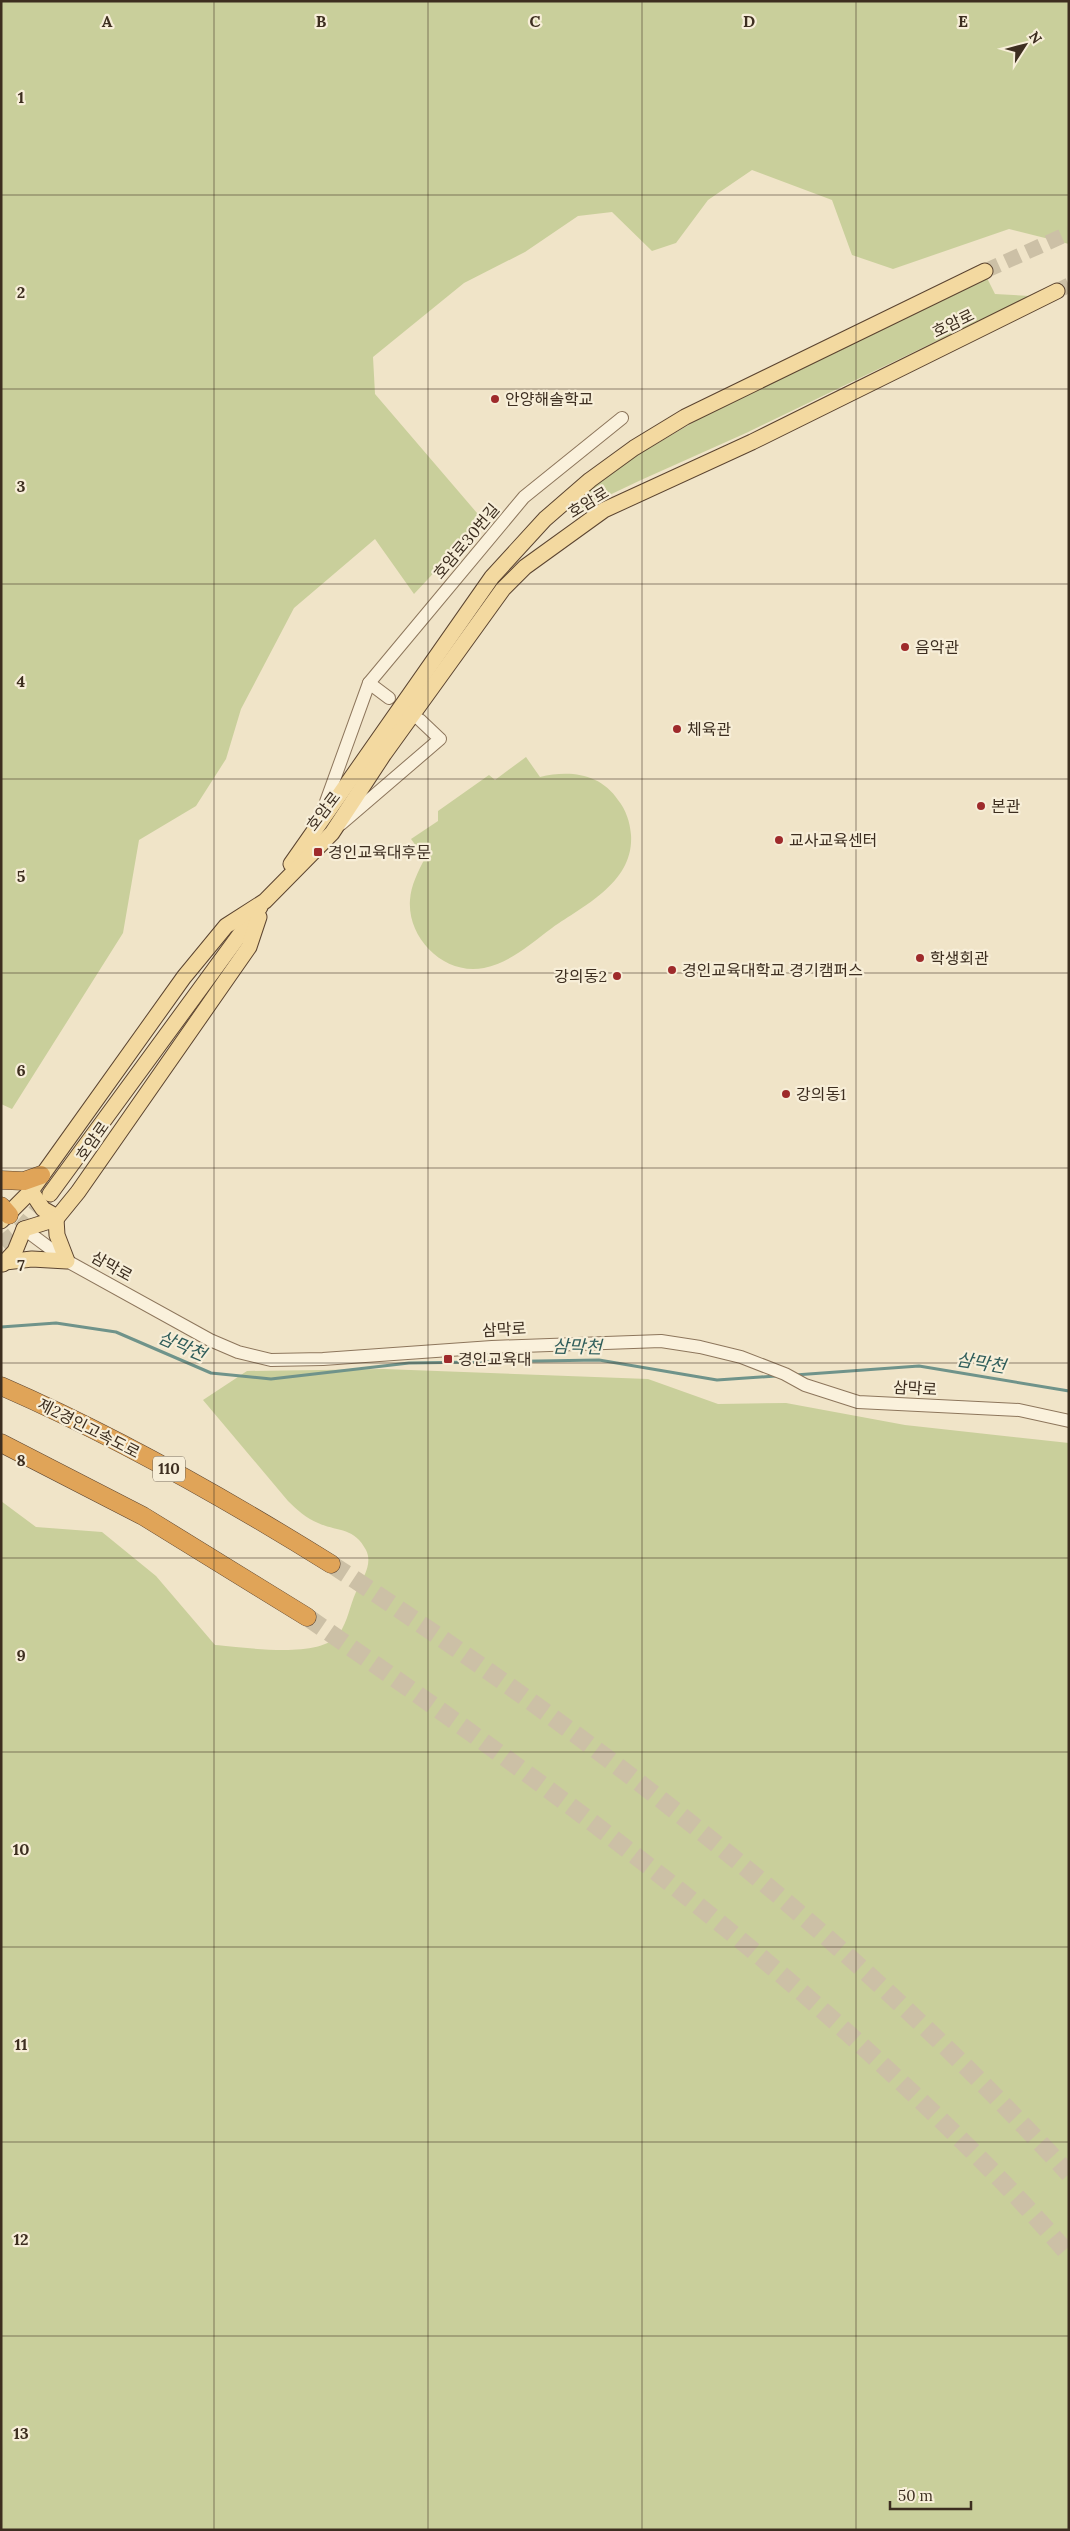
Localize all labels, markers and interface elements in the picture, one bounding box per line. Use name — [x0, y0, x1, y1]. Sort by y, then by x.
text: A — [102, 11, 113, 31]
text: B — [316, 11, 327, 31]
text: C — [529, 11, 541, 31]
text: D — [743, 11, 755, 31]
text: E — [958, 11, 968, 31]
north arrow — [1000, 20, 1050, 70]
text: N — [1025, 28, 1046, 47]
text: 1 — [18, 87, 24, 107]
text: 2 — [17, 282, 25, 302]
street label: 호암로 — [929, 304, 977, 342]
place label: 안양해솔학교 — [505, 389, 593, 409]
marker: 안양해솔학교 — [489, 393, 501, 405]
text: 3 — [17, 476, 26, 496]
street label: 호암로 — [564, 482, 612, 522]
street label: 호암로30번길 — [429, 499, 503, 583]
place label: 음악관 — [915, 637, 959, 657]
marker: 음악관 — [899, 641, 911, 653]
text: 4 — [17, 671, 26, 691]
place label: 체육관 — [687, 719, 731, 739]
marker: 체육관 — [671, 723, 683, 735]
street label: 호암로 — [302, 787, 344, 835]
place label: 본관 — [991, 796, 1021, 816]
marker: 본관 — [975, 800, 987, 812]
place label: 교사교육센터 — [789, 830, 877, 850]
marker: 교사교육센터 — [773, 834, 785, 846]
place label: 경인교육대후문 — [328, 842, 431, 862]
marker: 경인교육대후문 — [312, 846, 324, 858]
text: 5 — [17, 866, 26, 886]
place label: 학생회관 — [930, 948, 989, 968]
marker: 학생회관 — [914, 952, 926, 964]
place label: 경인교육대학교 경기캠퍼스 — [682, 960, 863, 980]
marker: 경인교육대학교 경기캠퍼스 — [666, 964, 678, 976]
place label: 강의동2 — [554, 966, 607, 986]
marker: 강의동2 — [611, 970, 623, 982]
text: 6 — [16, 1060, 26, 1080]
place label: 강의동1 — [796, 1084, 846, 1104]
marker: 강의동1 — [780, 1088, 792, 1100]
street label: 호암로 — [71, 1117, 113, 1165]
street label: 삼막로 — [88, 1247, 136, 1286]
text: 7 — [17, 1255, 25, 1275]
street label: 삼막로 — [481, 1318, 527, 1340]
water label: 삼막천 — [155, 1325, 212, 1367]
water label: 삼막천 — [552, 1335, 604, 1358]
water label: 삼막천 — [955, 1347, 1010, 1378]
place label: 경인교육대 — [458, 1349, 532, 1369]
marker: 경인교육대 — [442, 1353, 454, 1365]
street label: 삼막로 — [892, 1377, 938, 1399]
street label: 제2경인고속도로 — [35, 1394, 144, 1462]
text: 8 — [16, 1450, 26, 1470]
road number: 110 — [153, 1456, 185, 1482]
text: 9 — [16, 1645, 26, 1665]
text: 10 — [13, 1839, 29, 1859]
text: 11 — [15, 2034, 28, 2054]
text: 12 — [13, 2229, 29, 2249]
text: 13 — [13, 2423, 29, 2443]
scale bar — [890, 2478, 971, 2510]
text: 50 m — [898, 2486, 933, 2505]

